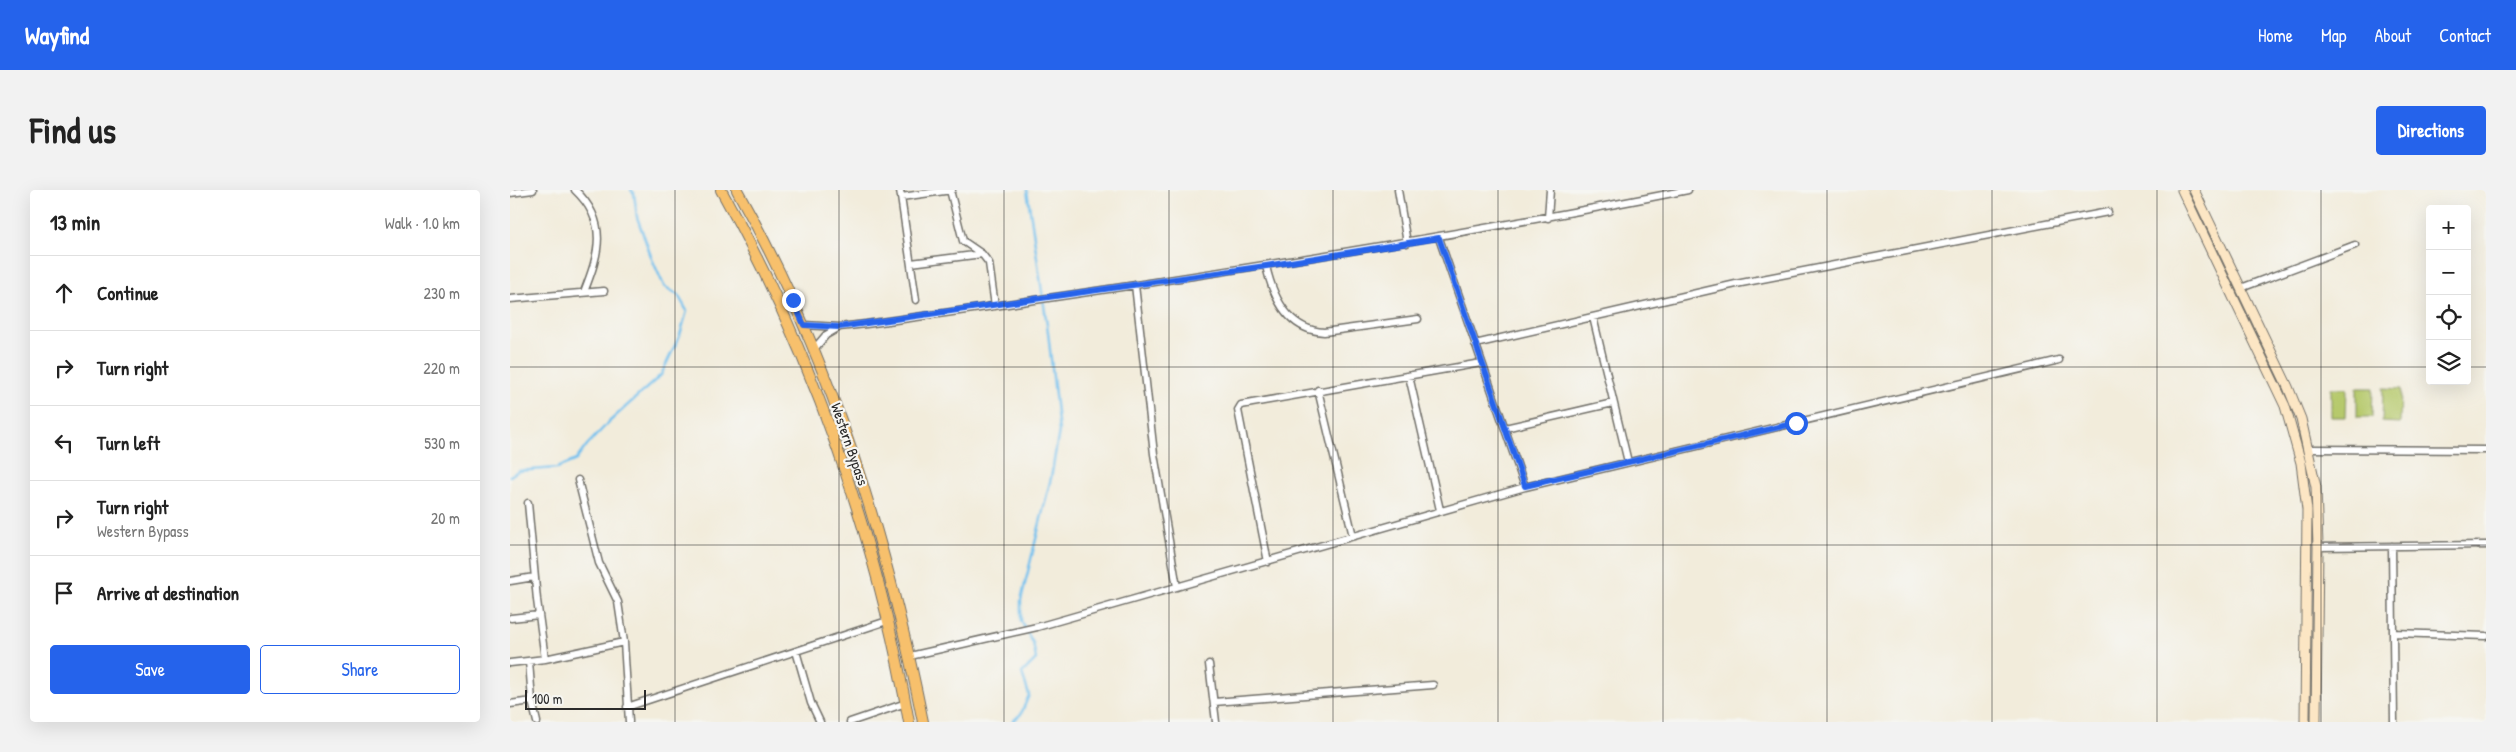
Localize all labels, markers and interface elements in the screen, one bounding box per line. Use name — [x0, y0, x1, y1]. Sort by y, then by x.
text: Wayfind — [25, 19, 89, 51]
text: Home — [2258, 23, 2293, 48]
text: Map — [2321, 23, 2346, 48]
text: About — [2374, 23, 2411, 48]
text: Contact — [2439, 23, 2491, 48]
button: Directions — [2376, 106, 2486, 155]
text: Find us — [30, 107, 116, 154]
map controls — [2426, 205, 2471, 385]
button: + — [2426, 205, 2471, 250]
text: 13 min — [50, 208, 100, 237]
text: Walk · 1.0 km — [385, 212, 460, 234]
button: − — [2426, 250, 2471, 295]
icon: ahead — [50, 279, 78, 307]
text: Continue — [97, 280, 158, 306]
text: 230 m — [424, 282, 460, 304]
route end — [782, 289, 805, 312]
button: locate — [2426, 295, 2471, 340]
button: layers — [2426, 340, 2471, 385]
icon: right — [50, 354, 78, 382]
text: Turn right — [97, 355, 168, 381]
text: 220 m — [423, 357, 460, 379]
street label: Western Bypass — [826, 400, 874, 488]
route start — [1785, 412, 1808, 435]
icon: left — [50, 429, 78, 457]
text: Turn left — [97, 430, 160, 456]
text: 530 m — [424, 432, 460, 454]
text: Turn right — [97, 494, 168, 520]
icon: right — [50, 504, 78, 532]
text: 20 m — [431, 507, 460, 529]
text: Western Bypass — [97, 520, 189, 542]
icon: arrive — [50, 579, 78, 607]
text: Arrive at destination — [97, 580, 239, 606]
button: Save — [50, 645, 250, 694]
button: Share — [260, 645, 460, 694]
scale bar — [525, 687, 646, 710]
text: 100 m — [532, 689, 562, 708]

